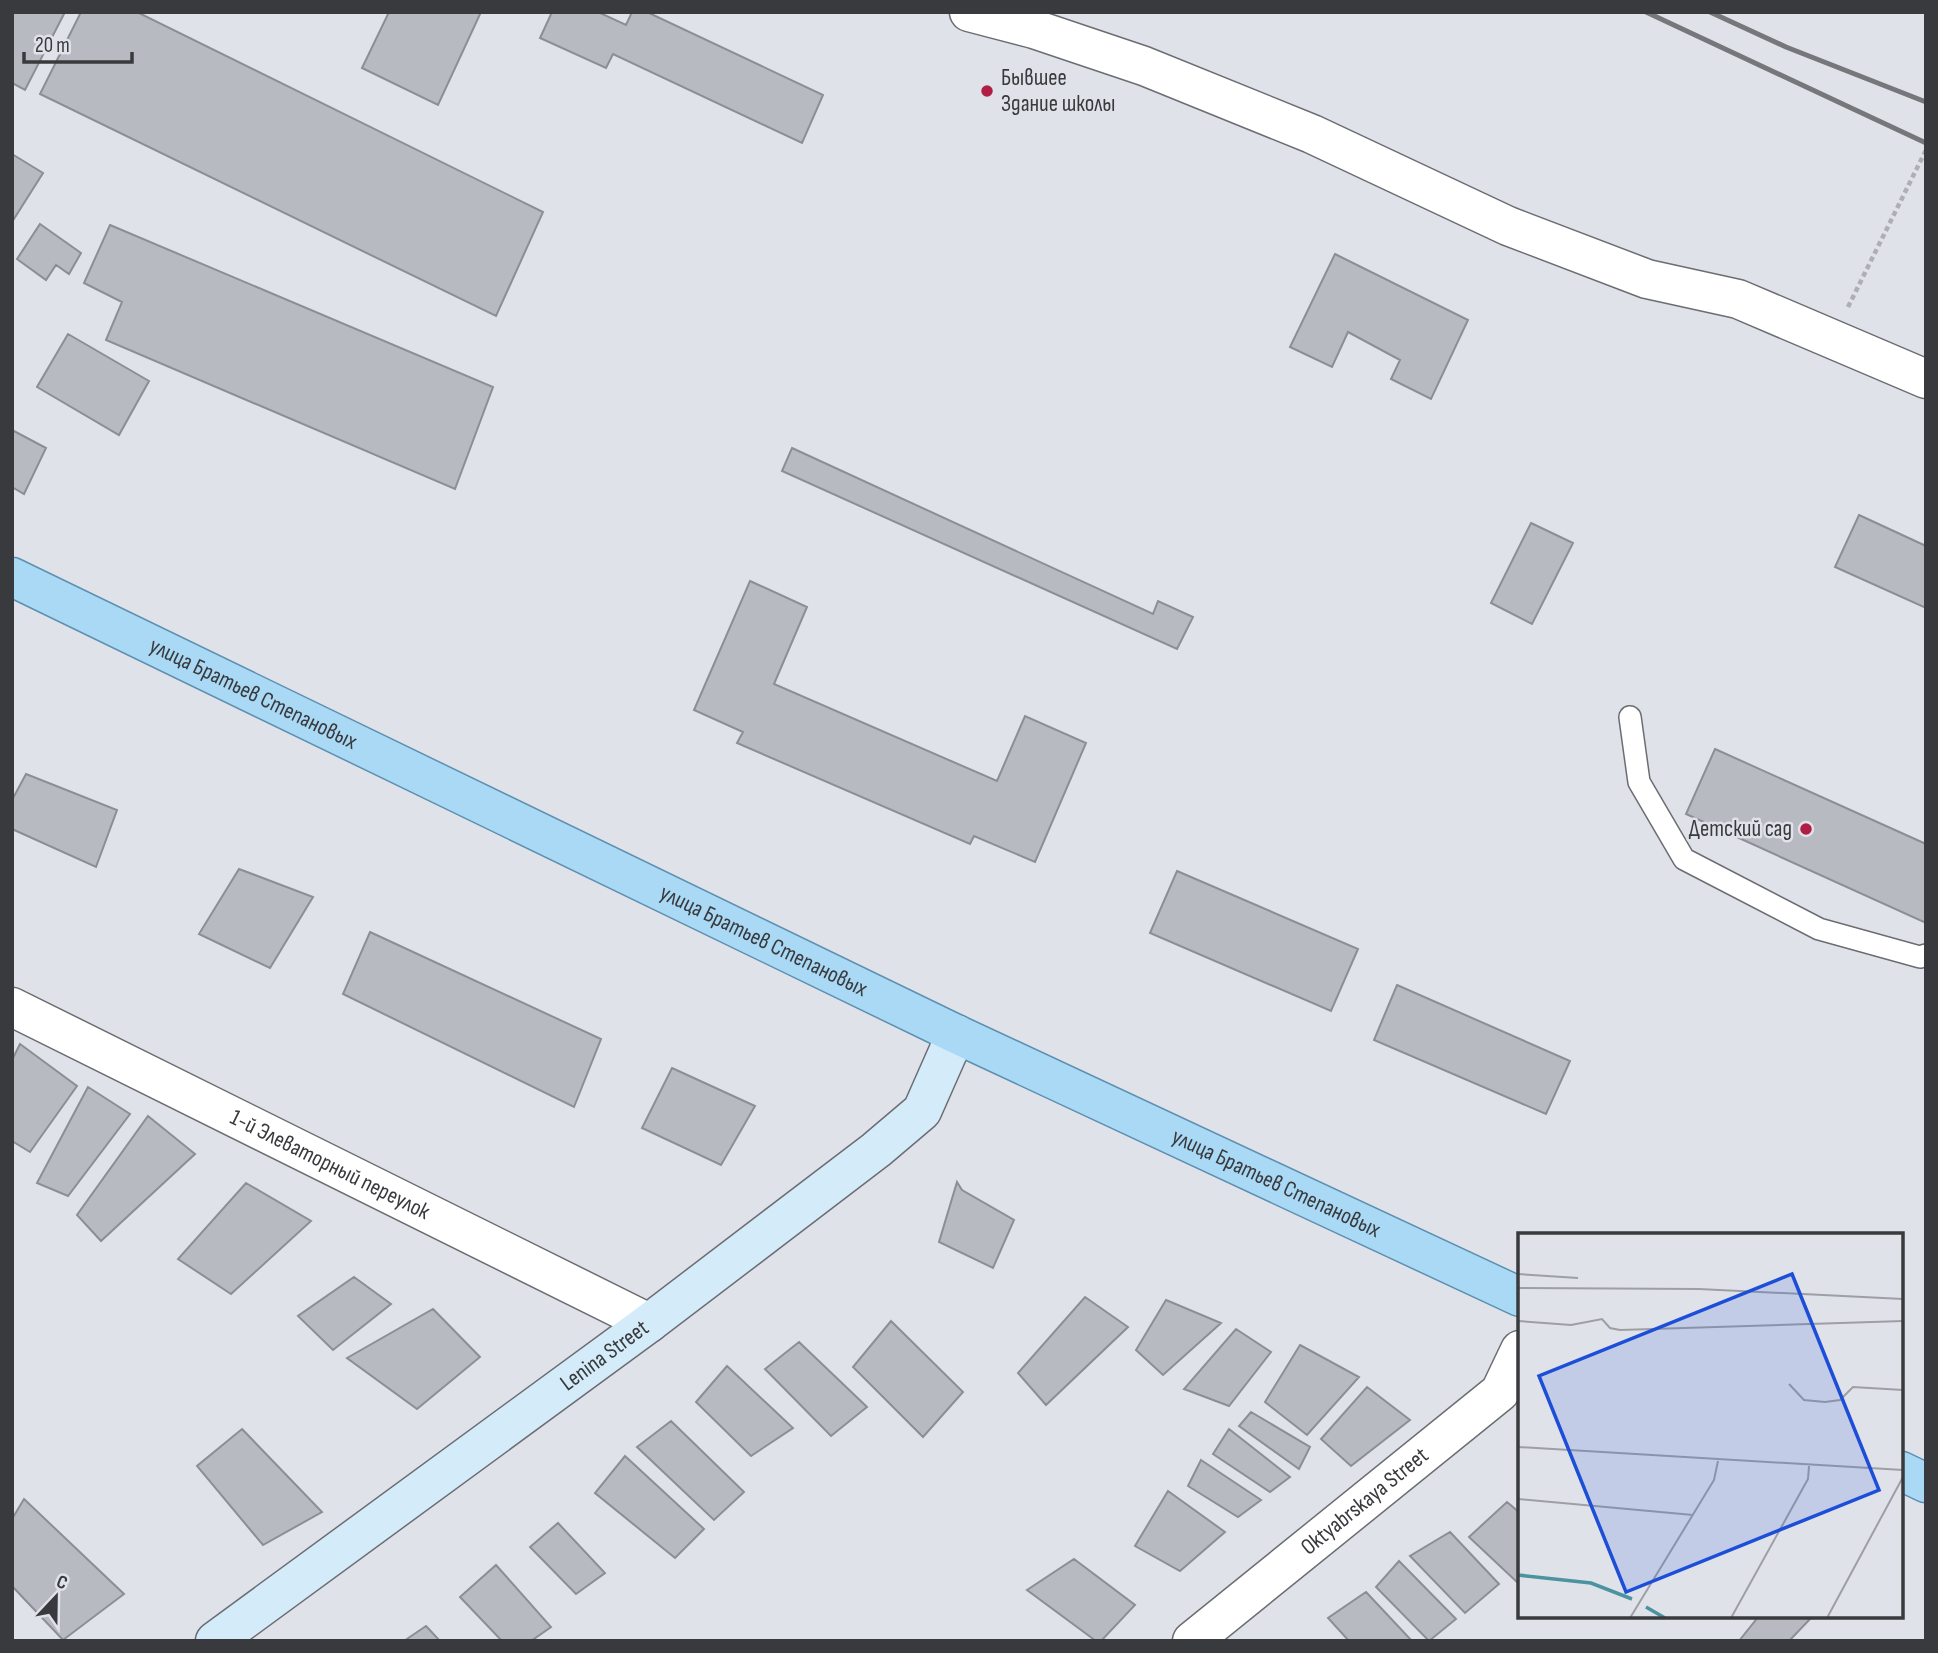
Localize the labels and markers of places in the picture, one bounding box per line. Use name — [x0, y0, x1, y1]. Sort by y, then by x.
place label: Бывшее Здание школы — [1001, 64, 1115, 118]
marker: Бывшее Здание школы — [979, 83, 995, 99]
place label: Детский сад — [1689, 815, 1792, 843]
marker: Детский сад — [1798, 821, 1814, 837]

